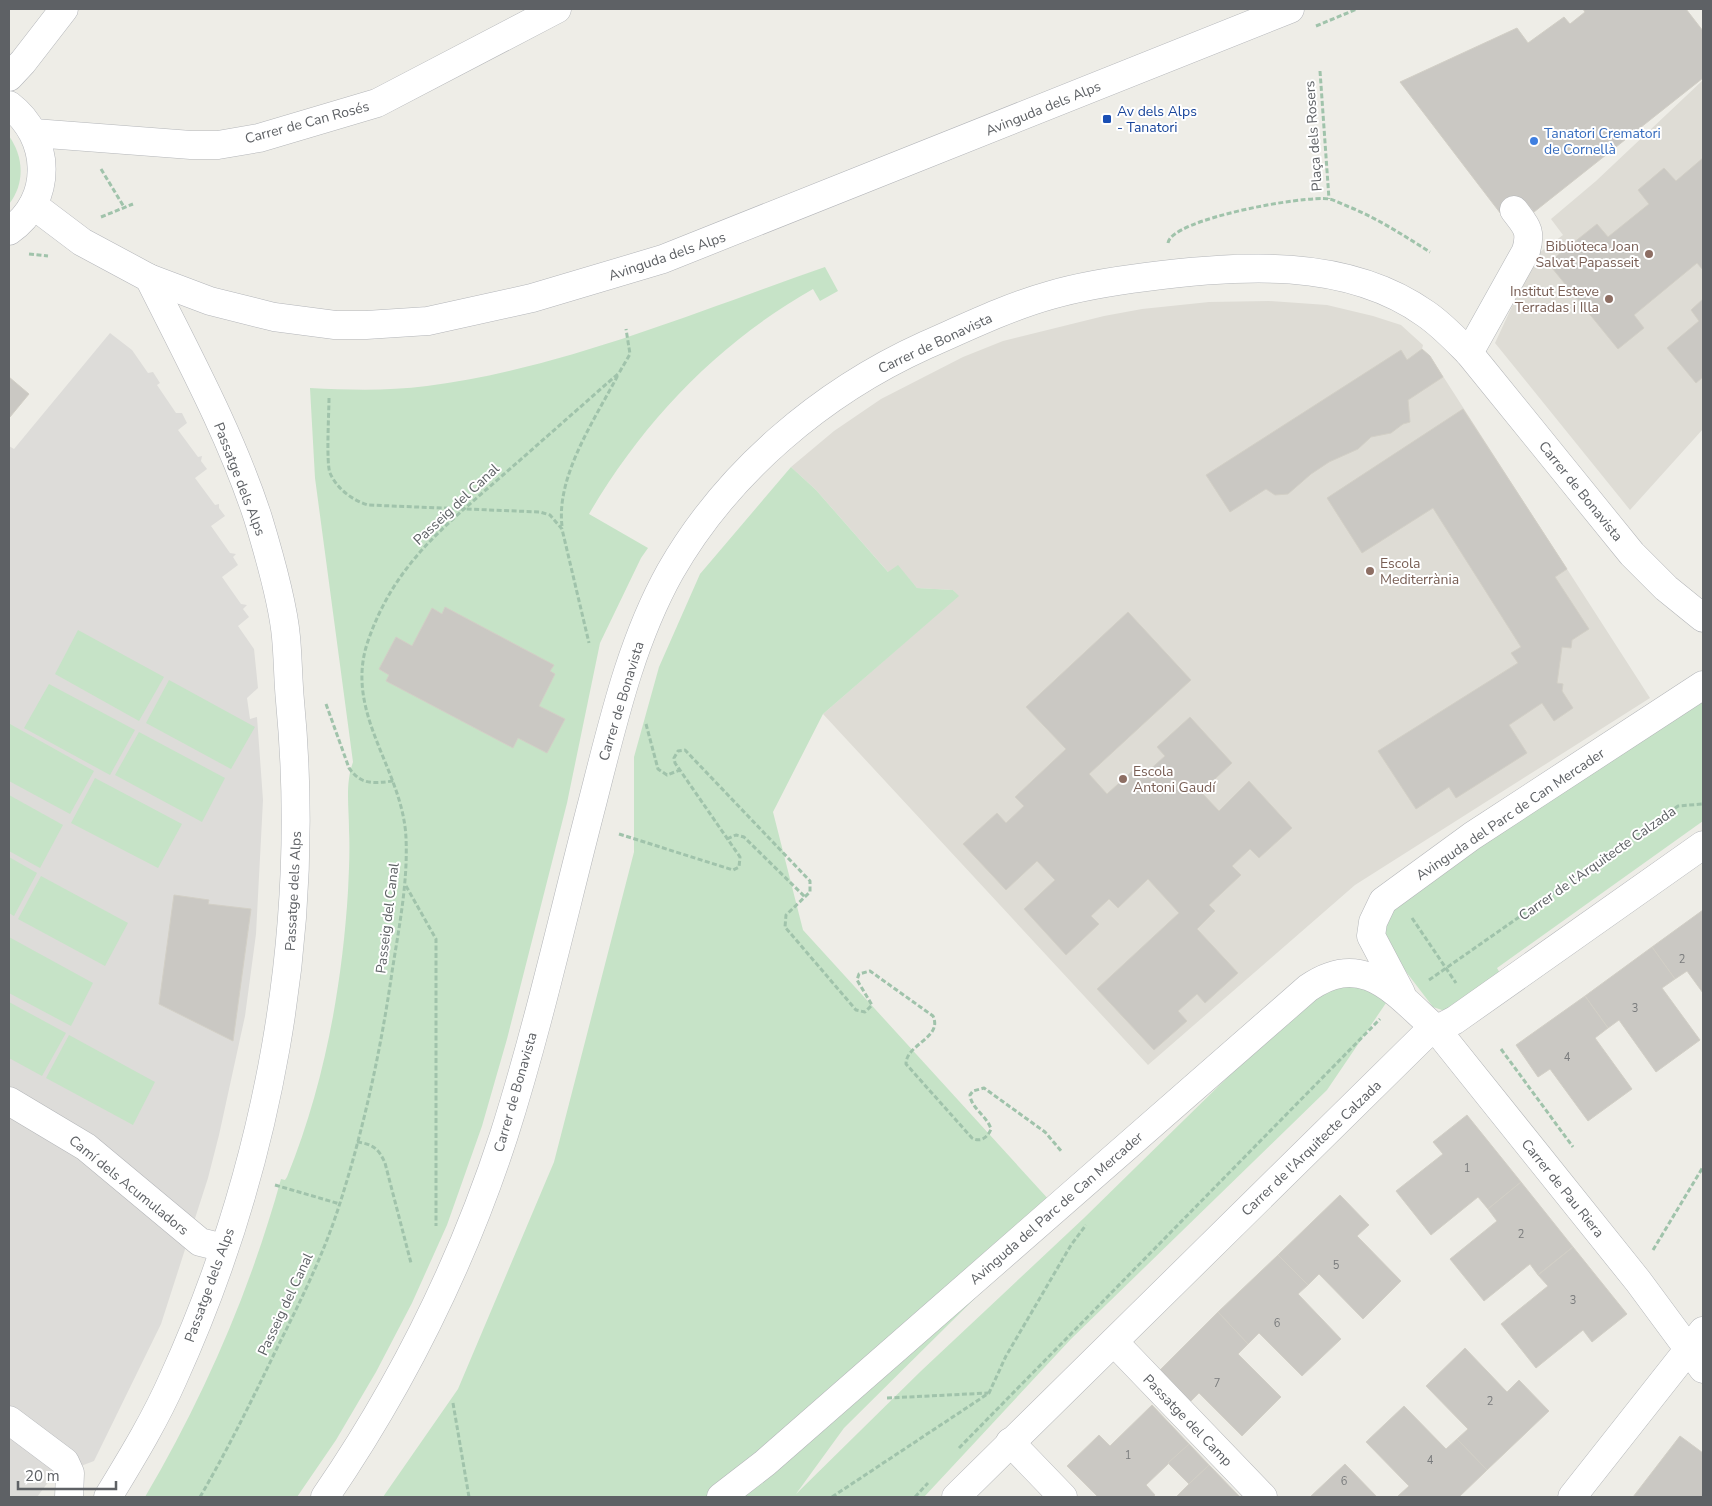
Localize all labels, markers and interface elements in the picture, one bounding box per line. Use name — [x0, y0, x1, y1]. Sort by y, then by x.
street label: Avinguda dels Alps — [983, 77, 1104, 140]
street label: Plaça dels Rosers — [1300, 80, 1327, 192]
street label: Carrer de Can Rosés — [243, 97, 372, 148]
place label: Av dels Alps - Tanatori — [1117, 102, 1197, 137]
marker: Av dels Alps - Tanatori — [1101, 113, 1113, 125]
place label: Tanatori Crematori de Cornellà — [1544, 124, 1661, 159]
marker: Tanatori Crematori de Cornellà — [1528, 135, 1540, 147]
street label: Avinguda dels Alps — [606, 227, 729, 285]
place label: Biblioteca Joan Salvat Papasseit — [1535, 237, 1639, 272]
marker: Biblioteca Joan Salvat Papasseit — [1643, 248, 1655, 260]
place label: Institut Esteve Terradas i Illa — [1510, 282, 1599, 317]
marker: Institut Esteve Terradas i Illa — [1603, 293, 1615, 305]
street label: Carrer de Bonavista — [875, 309, 995, 378]
street label: Passatge dels Alps — [209, 420, 270, 539]
street label: Carrer de Bonavista — [1534, 437, 1627, 545]
street label: Passeig del Canal — [409, 459, 504, 549]
place label: Escola Mediterrània — [1380, 554, 1459, 589]
marker: Escola Mediterrània — [1364, 565, 1376, 577]
street label: Carrer de Bonavista — [594, 639, 649, 763]
street label: Avinguda del Parc de Can Mercader — [1412, 744, 1608, 885]
place label: Escola Antoni Gaudí — [1133, 762, 1216, 797]
marker: Escola Antoni Gaudí — [1117, 773, 1129, 785]
street label: Carrer de l'Arquitecte Calzada — [1515, 802, 1680, 925]
street label: Passatge dels Alps — [281, 830, 306, 952]
street label: Passeig del Canal — [371, 861, 404, 975]
house number: 2 — [1679, 952, 1685, 967]
house number: 3 — [1632, 1001, 1638, 1016]
street label: Carrer de Bonavista — [489, 1030, 542, 1154]
house number: 4 — [1564, 1050, 1571, 1065]
street label: Carrer de l'Arquitecte Calzada — [1237, 1076, 1385, 1220]
street label: Avinguda del Parc de Can Mercader — [966, 1128, 1147, 1289]
street label: Camí dels Acumuladors — [65, 1131, 193, 1240]
street label: Carrer de Pau Riera — [1517, 1135, 1608, 1242]
house number: 1 — [1464, 1161, 1470, 1176]
street label: Passatge dels Alps — [180, 1225, 239, 1345]
house number: 2 — [1518, 1227, 1524, 1242]
street label: Passeig del Canal — [253, 1249, 318, 1359]
house number: 5 — [1333, 1258, 1340, 1273]
house number: 3 — [1570, 1293, 1576, 1308]
house number: 6 — [1274, 1316, 1281, 1331]
street label: Passatge del Camp — [1139, 1370, 1237, 1470]
house number: 7 — [1214, 1376, 1220, 1391]
house number: 2 — [1487, 1394, 1493, 1409]
house number: 1 — [1125, 1448, 1131, 1463]
house number: 4 — [1427, 1453, 1434, 1468]
scale bar — [18, 1458, 115, 1490]
text: 20 m — [25, 1466, 60, 1486]
house number: 6 — [1341, 1474, 1348, 1489]

